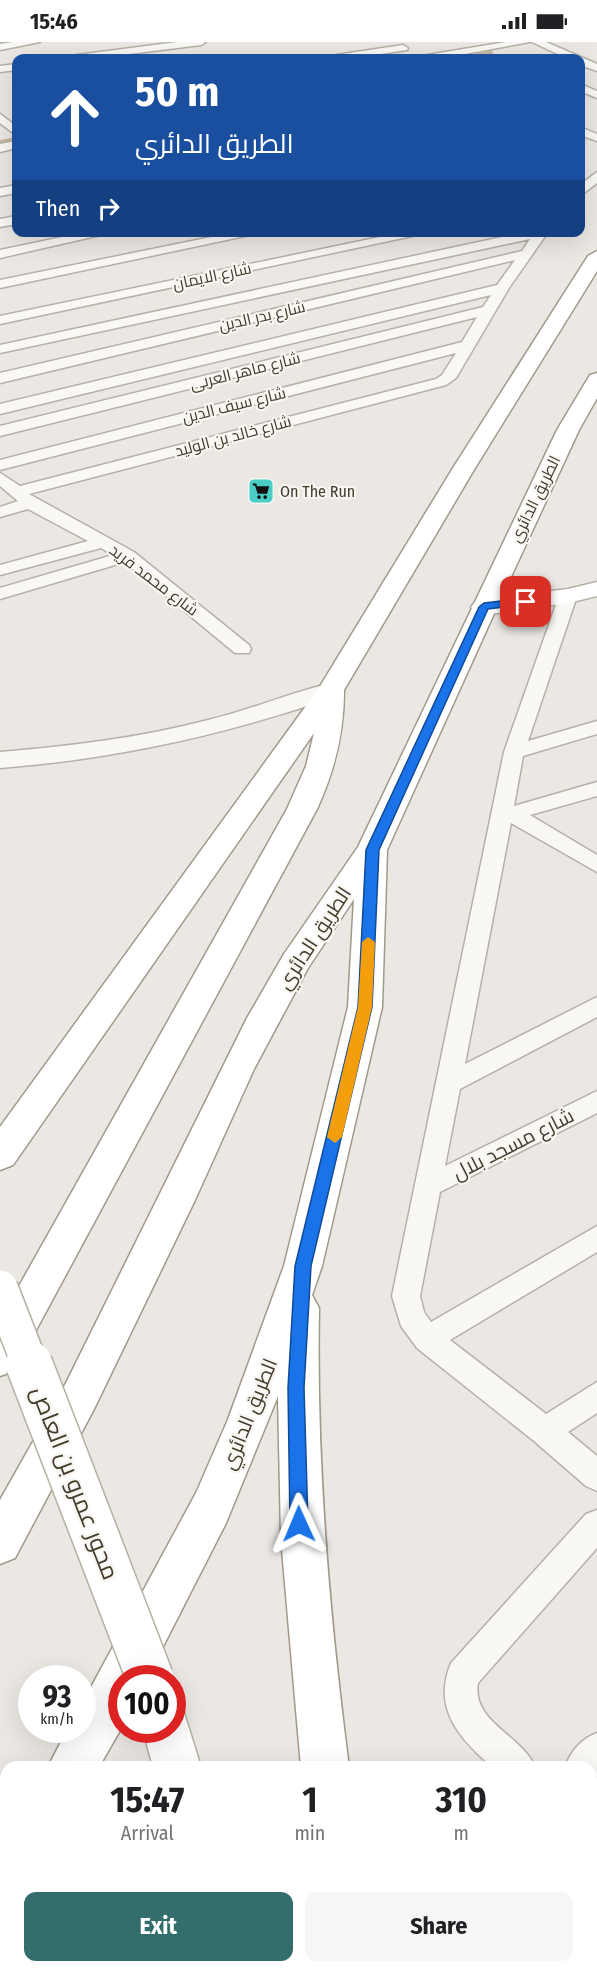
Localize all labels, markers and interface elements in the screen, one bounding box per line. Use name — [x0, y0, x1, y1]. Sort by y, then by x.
text: 15:46 — [30, 8, 78, 35]
text: 50 m — [135, 67, 219, 117]
icon: ahead — [36, 78, 114, 156]
text: الطريق الدائري — [135, 128, 294, 160]
icon: right — [92, 192, 125, 225]
text: Then — [36, 195, 80, 222]
street label: شارع الايمان — [171, 258, 253, 296]
street label: شارع بدر الدين — [217, 297, 308, 337]
street label: شارع ماهر العربى — [188, 348, 303, 396]
street label: شارع سيف الدين — [180, 383, 288, 429]
street label: شارع خالد بن الوليد — [173, 411, 294, 463]
street label: الطريق الدائري — [506, 453, 568, 547]
supermarket icon: On The Run — [246, 476, 276, 506]
place label: On The Run — [280, 482, 355, 501]
street label: شارع محمد فريد — [105, 540, 202, 621]
pin — [500, 576, 551, 627]
icon: arrive — [509, 585, 542, 618]
street label: الطريق الدائري — [272, 882, 359, 996]
street label: شارع مسجد بلال — [448, 1103, 579, 1187]
street label: الطريق الدائري — [216, 1355, 286, 1475]
street label: محور عمرو بن العاص — [25, 1382, 125, 1584]
position arrow — [267, 1492, 331, 1556]
speed limit sign: 100 — [108, 1665, 186, 1743]
text: 93 — [42, 1679, 72, 1715]
text: km/h — [40, 1710, 74, 1728]
text: 15:47 — [110, 1778, 184, 1822]
text: 1 — [302, 1778, 318, 1822]
text: 310 — [436, 1778, 487, 1822]
text: Arrival — [121, 1821, 174, 1845]
text: min — [294, 1821, 325, 1845]
text: m — [454, 1821, 469, 1845]
button: Exit — [24, 1892, 293, 1961]
button: Share — [305, 1892, 573, 1961]

